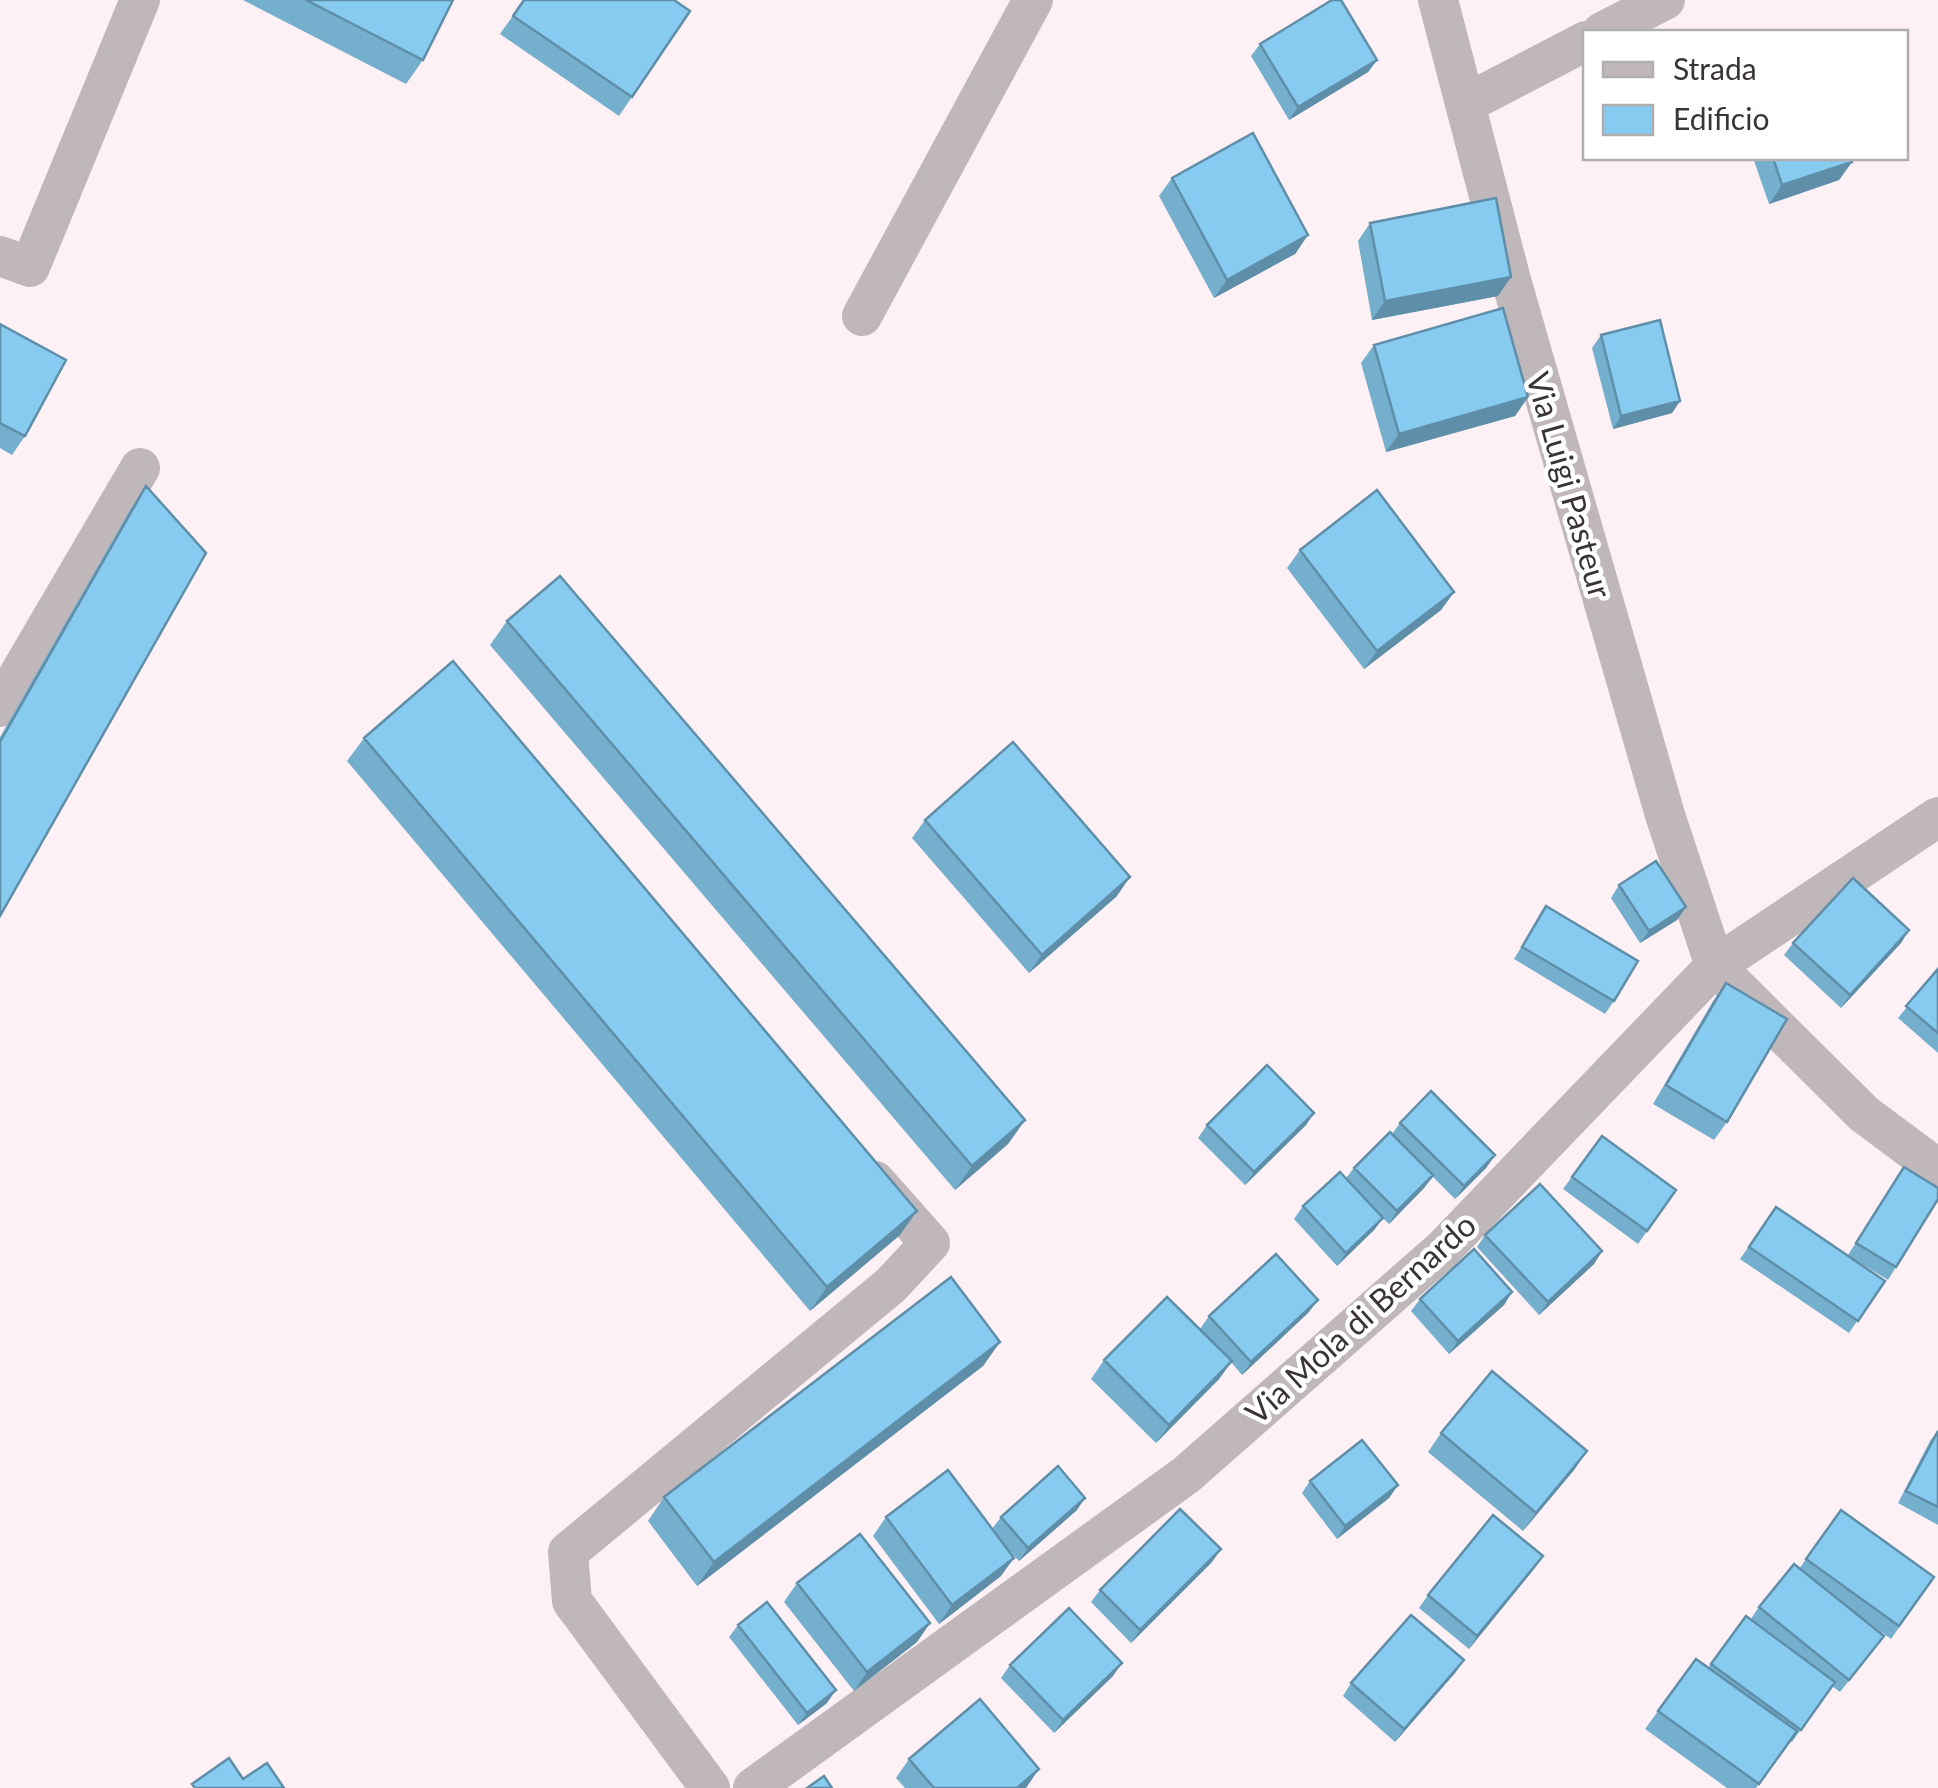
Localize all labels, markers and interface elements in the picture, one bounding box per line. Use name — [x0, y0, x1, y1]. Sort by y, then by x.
legend — [1583, 30, 1908, 160]
text: Strada — [1673, 50, 1757, 86]
text: Edificio — [1673, 100, 1769, 136]
street label: Via Luigi Pasteur — [1519, 368, 1621, 603]
street label: Via Mola di Bernardo — [1237, 1204, 1483, 1432]

